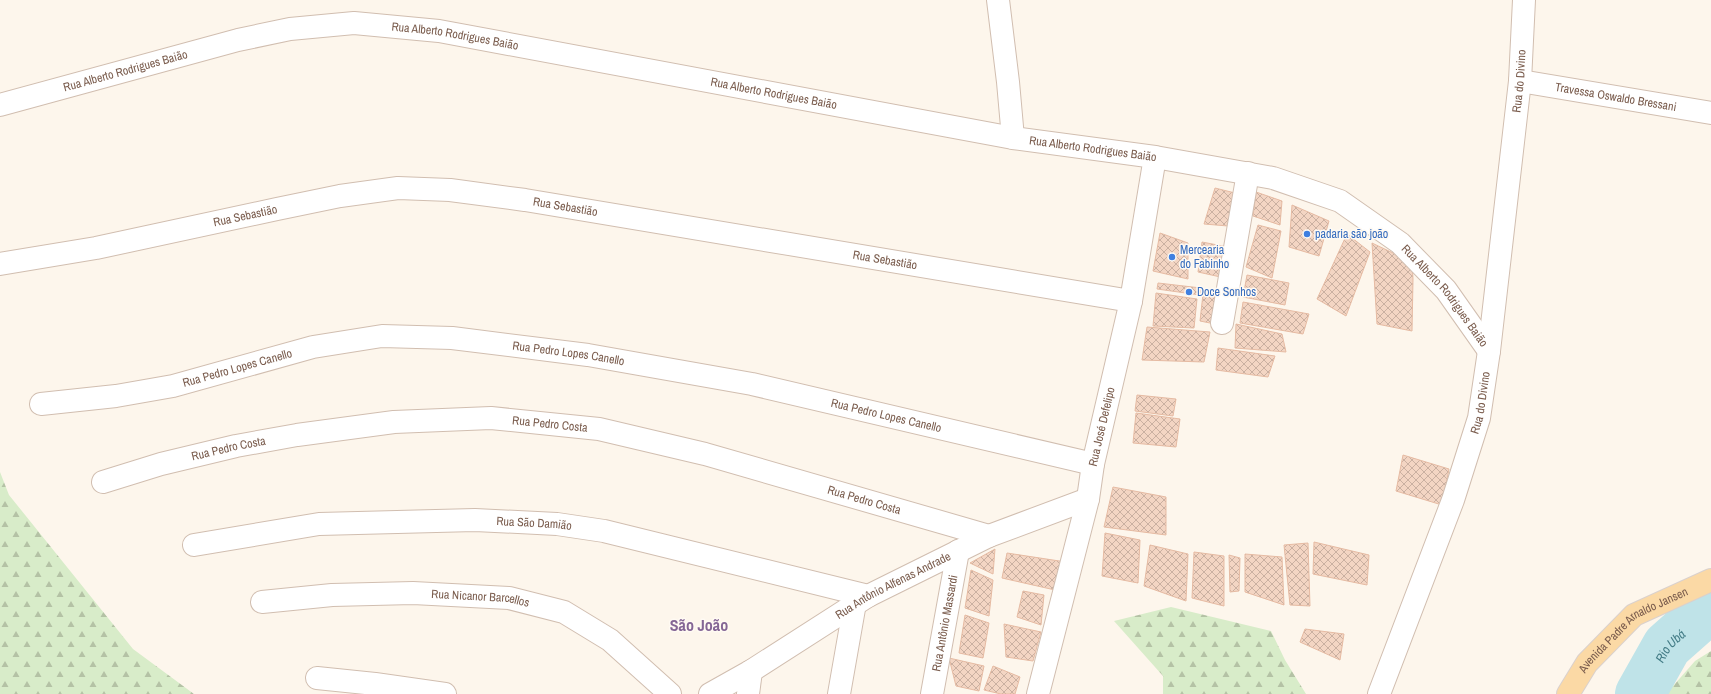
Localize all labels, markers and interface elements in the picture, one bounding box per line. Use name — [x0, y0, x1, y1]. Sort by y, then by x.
street label: Rua Alberto Rodrigues Baião — [391, 19, 520, 54]
street label: Rua Alberto Rodrigues Baião — [61, 46, 189, 95]
street label: Rua do Divino — [1508, 49, 1530, 113]
street label: Rua Alberto Rodrigues Baião — [709, 74, 838, 113]
street label: Travessa Oswaldo Bressani — [1554, 79, 1678, 115]
street label: Rua Alberto Rodrigues Baião — [1028, 132, 1158, 165]
street label: Rua Sebastião — [532, 193, 599, 220]
street label: Rua Sebastião — [212, 201, 279, 231]
place label: padaria são joão — [1315, 226, 1388, 242]
marker: padaria são joão — [1302, 229, 1312, 239]
street label: Rua Alberto Rodrigues Baião — [1398, 241, 1492, 350]
place label: Mercearia do Fabinho — [1180, 242, 1229, 272]
street label: Rua Sebastião — [851, 247, 918, 273]
marker: Mercearia do Fabinho — [1167, 252, 1177, 262]
place label: Doce Sonhos — [1197, 284, 1256, 300]
marker: Doce Sonhos — [1184, 287, 1194, 297]
street label: Rua Pedro Lopes Canello — [512, 338, 626, 369]
street label: Rua Pedro Lopes Canello — [181, 345, 294, 391]
street label: Rua do Divino — [1466, 370, 1494, 436]
street label: Rua José Defelipo — [1085, 385, 1119, 468]
street label: Rua Pedro Lopes Canello — [829, 395, 943, 436]
street label: Rua Pedro Costa — [511, 412, 589, 436]
street label: Rua Pedro Costa — [190, 433, 267, 464]
street label: Rua Pedro Costa — [826, 482, 903, 518]
street label: Rua São Damião — [496, 513, 573, 534]
street label: Rua Antônio Alfenas Andrade — [832, 548, 953, 623]
street label: Rua Antônio Massardi — [928, 574, 961, 673]
street label: Avenida Padre Arnaldo Jansen — [1574, 584, 1690, 677]
street label: Rua Nicanor Barcellos — [431, 586, 531, 611]
district label: São João — [670, 614, 728, 636]
water label: Rio Ubá — [1651, 625, 1689, 666]

